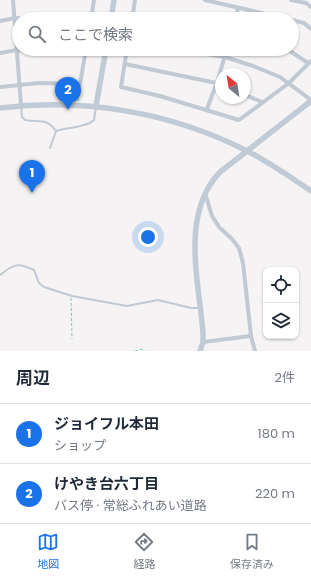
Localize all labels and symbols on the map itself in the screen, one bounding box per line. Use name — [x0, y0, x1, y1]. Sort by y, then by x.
north arrow — [215, 68, 251, 104]
pin: 2 — [55, 77, 81, 110]
pin: 1 — [19, 160, 45, 193]
your location — [138, 227, 158, 247]

